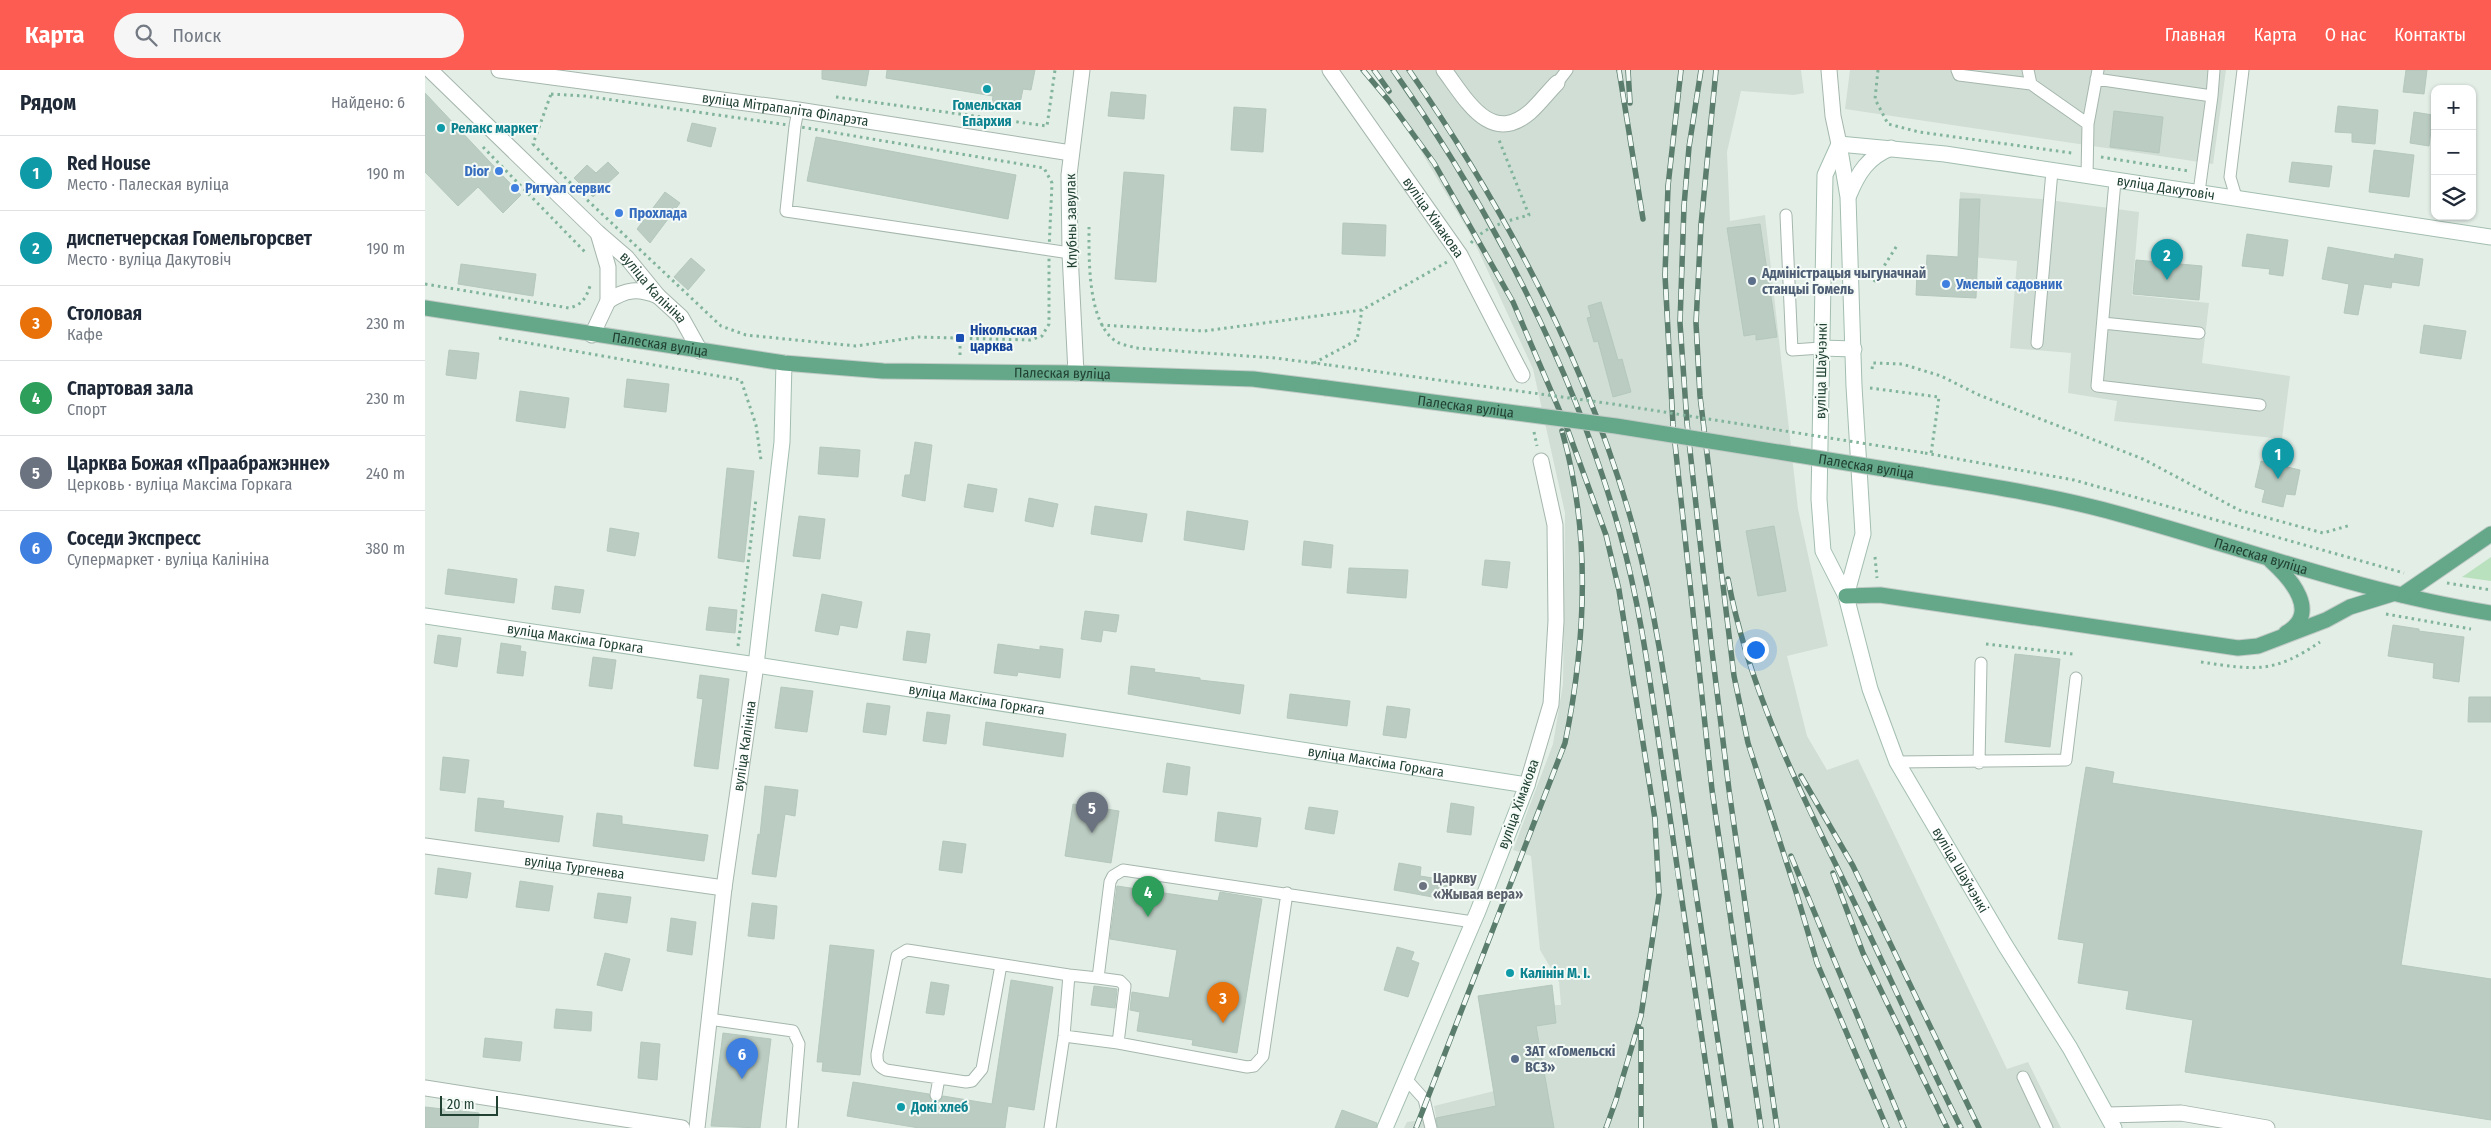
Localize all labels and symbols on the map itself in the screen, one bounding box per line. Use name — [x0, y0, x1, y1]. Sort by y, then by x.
marker: Гомельская Епархия — [981, 83, 993, 95]
street label: вуліца Мітрапаліта Філарэта — [701, 89, 870, 130]
place label: Гомельская Епархия — [953, 97, 1021, 130]
place label: Релакс маркет — [451, 120, 539, 137]
marker: Релакс маркет — [435, 122, 447, 134]
place label: Dior — [464, 163, 490, 180]
marker: Dior — [493, 165, 505, 177]
street label: вуліца Дакутовіч — [2116, 172, 2216, 204]
street label: Клубны завулак — [1062, 173, 1081, 269]
street label: вуліца Хімакова — [1399, 174, 1467, 261]
place label: Ритуал сервис — [525, 180, 611, 197]
marker: Ритуал сервис — [509, 182, 521, 194]
place label: Прохлада — [629, 205, 687, 222]
marker: Прохлада — [613, 207, 625, 219]
pin: 2 — [2151, 239, 2183, 280]
street label: вуліца Калініна — [616, 248, 691, 326]
place label: Адміністрацыя чыгуначнай станцыі Гомель — [1761, 265, 1926, 298]
marker: Адміністрацыя чыгуначнай станцыі Гомель — [1746, 275, 1758, 287]
place label: Умелый садовник — [1955, 276, 2063, 293]
marker: Умелый садовник — [1940, 278, 1952, 290]
place label: Нікольская царква — [970, 322, 1037, 355]
street label: вуліца Шаўчэнкі — [1812, 323, 1831, 419]
street label: Палеская вуліца — [611, 329, 709, 360]
marker: Нікольская царква — [954, 332, 966, 344]
street label: Палеская вуліца — [1014, 364, 1111, 383]
street label: Палеская вуліца — [1417, 392, 1515, 422]
pin: 1 — [2262, 438, 2294, 479]
street label: Палеская вуліца — [1817, 451, 1916, 483]
street label: Палеская вуліца — [2212, 534, 2310, 578]
street label: вуліца Максіма Горкага — [506, 620, 645, 657]
your location — [1743, 637, 1769, 663]
street label: вуліца Максіма Горкага — [907, 681, 1046, 719]
street label: вуліца Калініна — [730, 699, 760, 793]
street label: вуліца Максіма Горкага — [1307, 743, 1445, 781]
street label: вуліца Хімакова — [1494, 757, 1543, 851]
pin: 5 — [1076, 792, 1108, 833]
street label: вуліца Шаўчэнкі — [1928, 824, 1992, 916]
street label: вуліца Тургенева — [523, 852, 626, 883]
place label: Царкву «Жывая вера» — [1433, 870, 1523, 903]
pin: 4 — [1132, 876, 1164, 917]
marker: Царкву «Жывая вера» — [1417, 880, 1429, 892]
place label: Калінін М. І. — [1520, 965, 1590, 982]
marker: Калінін М. І. — [1504, 967, 1516, 979]
pin: 3 — [1207, 982, 1239, 1023]
pin: 6 — [726, 1038, 758, 1079]
place label: ЗАТ «Гомельскі ВСЗ» — [1524, 1043, 1616, 1076]
marker: ЗАТ «Гомельскі ВСЗ» — [1509, 1053, 1521, 1065]
scale bar — [440, 1093, 497, 1116]
place label: Докі хлеб — [910, 1099, 968, 1116]
marker: Докі хлеб — [895, 1101, 907, 1113]

